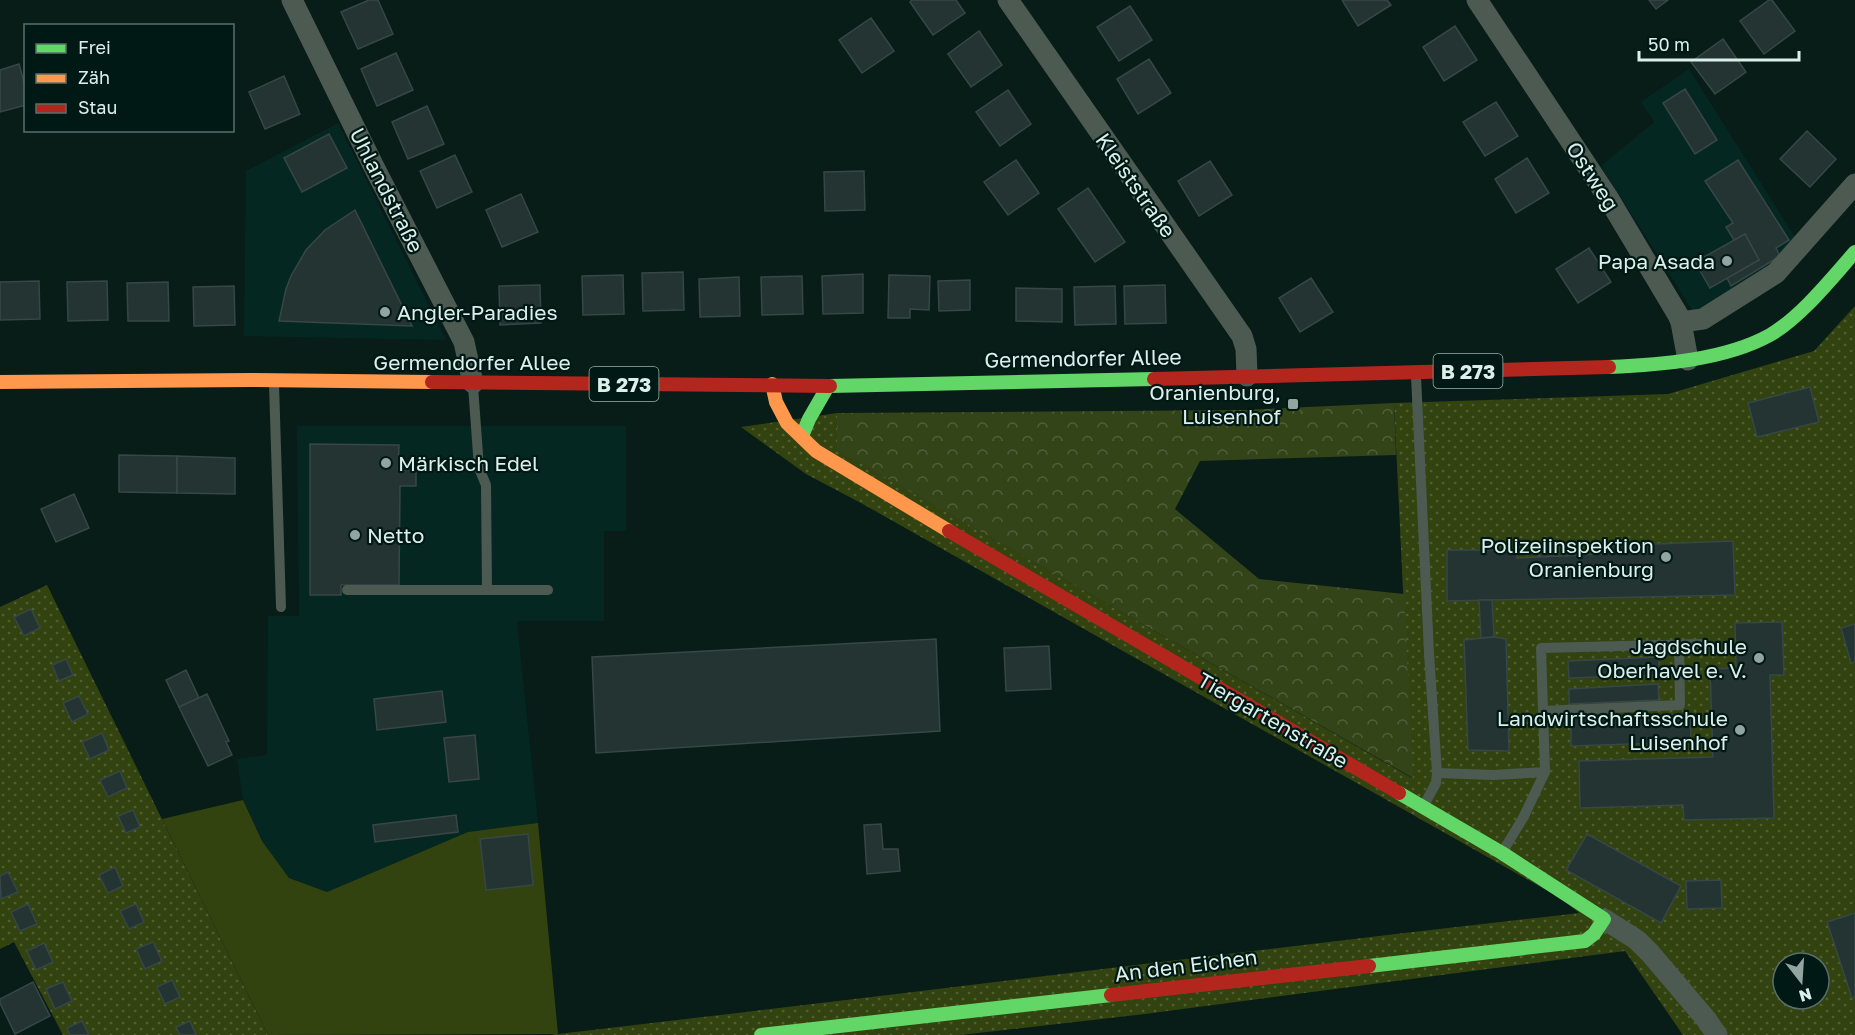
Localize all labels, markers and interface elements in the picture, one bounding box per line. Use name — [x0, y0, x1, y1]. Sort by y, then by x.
legend — [24, 24, 234, 132]
scale bar — [1639, 24, 1800, 62]
text: 50 m — [1648, 33, 1690, 55]
text: Frei — [78, 36, 111, 58]
text: Zäh — [78, 66, 110, 88]
text: Stau — [78, 96, 117, 118]
street label: Uhlandstraße — [344, 123, 430, 257]
street label: Kleiststraße — [1090, 128, 1182, 242]
street label: Ostweg — [1561, 137, 1625, 215]
place label: Papa Asada — [1598, 248, 1715, 274]
marker: Papa Asada — [1720, 254, 1734, 268]
place label: Angler-Paradies — [397, 299, 558, 325]
marker: Angler-Paradies — [378, 305, 392, 319]
street label: Germendorfer Allee — [984, 343, 1182, 373]
street label: Germendorfer Allee — [373, 349, 571, 375]
road number: B 273 — [1434, 354, 1502, 388]
road number: B 273 — [590, 367, 658, 401]
place label: Oranienburg, Luisenhof — [1149, 379, 1281, 429]
marker: Oranienburg, Luisenhof — [1286, 397, 1300, 411]
place label: Märkisch Edel — [398, 450, 539, 476]
marker: Märkisch Edel — [379, 456, 393, 470]
place label: Netto — [367, 522, 424, 548]
marker: Netto — [348, 528, 362, 542]
place label: Polizeiinspektion Oranienburg — [1480, 532, 1654, 582]
marker: Polizeiinspektion Oranienburg — [1659, 550, 1673, 564]
place label: Jagdschule Oberhavel e. V. — [1597, 633, 1747, 683]
marker: Jagdschule Oberhavel e. V. — [1752, 651, 1766, 665]
street label: Tiergartenstraße — [1193, 666, 1353, 774]
place label: Landwirtschaftsschule Luisenhof — [1497, 705, 1728, 755]
marker: Landwirtschaftsschule Luisenhof — [1733, 723, 1747, 737]
street label: An den Eichen — [1113, 943, 1259, 987]
north arrow — [1771, 951, 1831, 1011]
text: N — [1797, 984, 1814, 1007]

